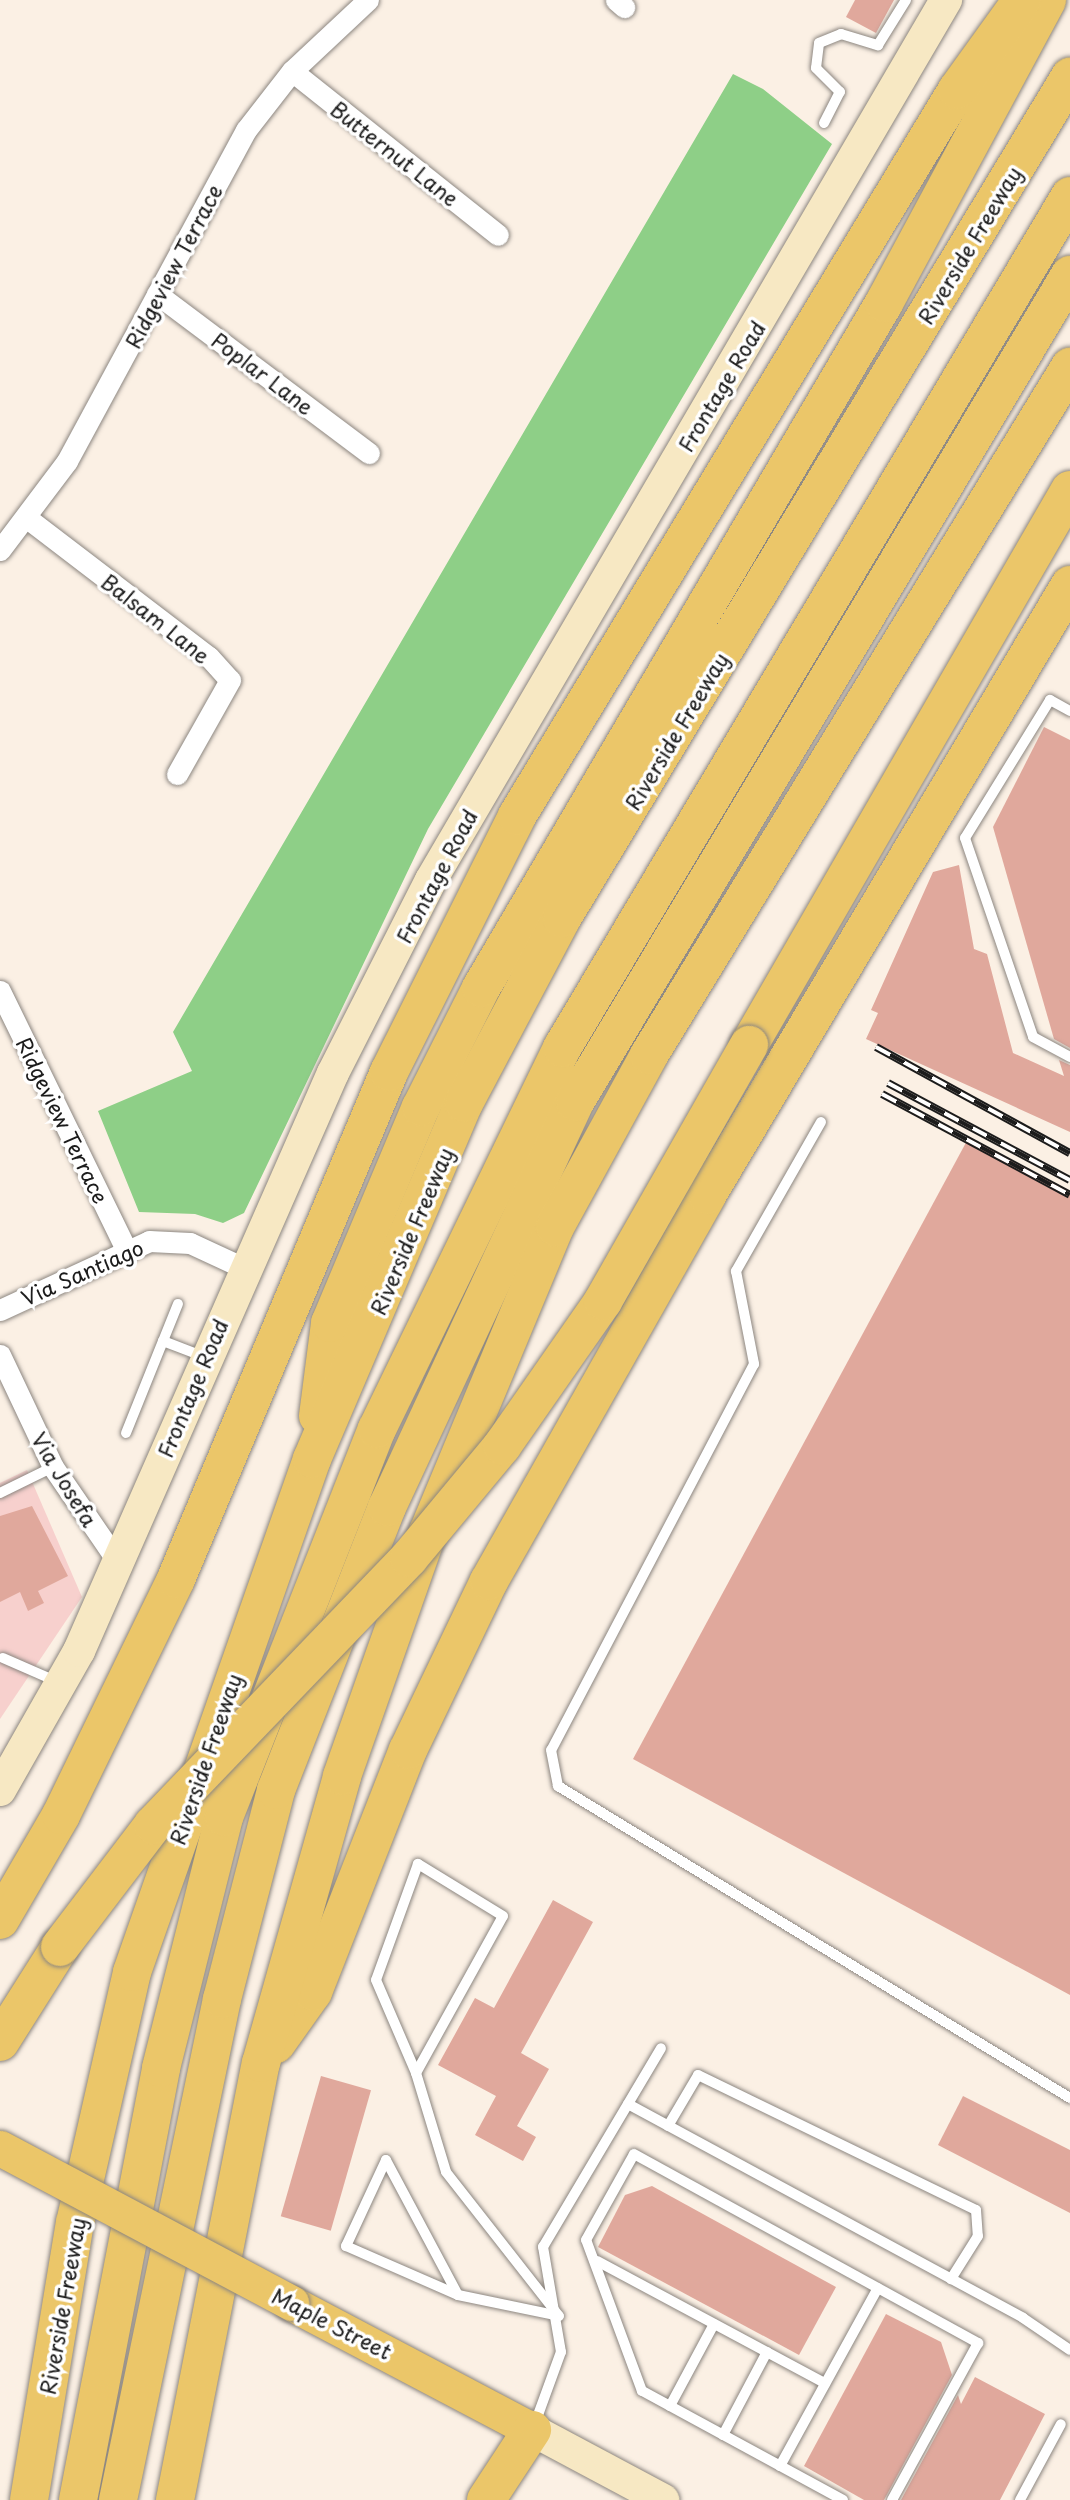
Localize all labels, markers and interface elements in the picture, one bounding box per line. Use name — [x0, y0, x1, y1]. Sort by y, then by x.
street label: Butternut Lane — [327, 96, 463, 210]
street label: Riverside Freeway — [911, 161, 1027, 329]
street label: Ridgeview Terrace — [119, 180, 227, 352]
street label: Frontage Road — [672, 316, 770, 456]
street label: Poplar Lane — [207, 327, 319, 419]
street label: Balsam Lane — [97, 568, 215, 668]
street label: Riverside Freeway — [618, 647, 734, 815]
street label: Frontage Road — [390, 805, 482, 947]
street label: Ridgeview Terrace — [12, 1033, 114, 1207]
street label: Riverside Freeway — [364, 1142, 458, 1320]
street label: Via Santiago — [17, 1234, 147, 1310]
street label: Frontage Road — [152, 1315, 232, 1461]
street label: Via Josefa — [27, 1427, 103, 1531]
street label: Riverside Freeway — [164, 1669, 246, 1849]
street label: Riverside Freeway — [34, 2214, 90, 2398]
street label: Maple Street — [268, 2282, 396, 2364]

